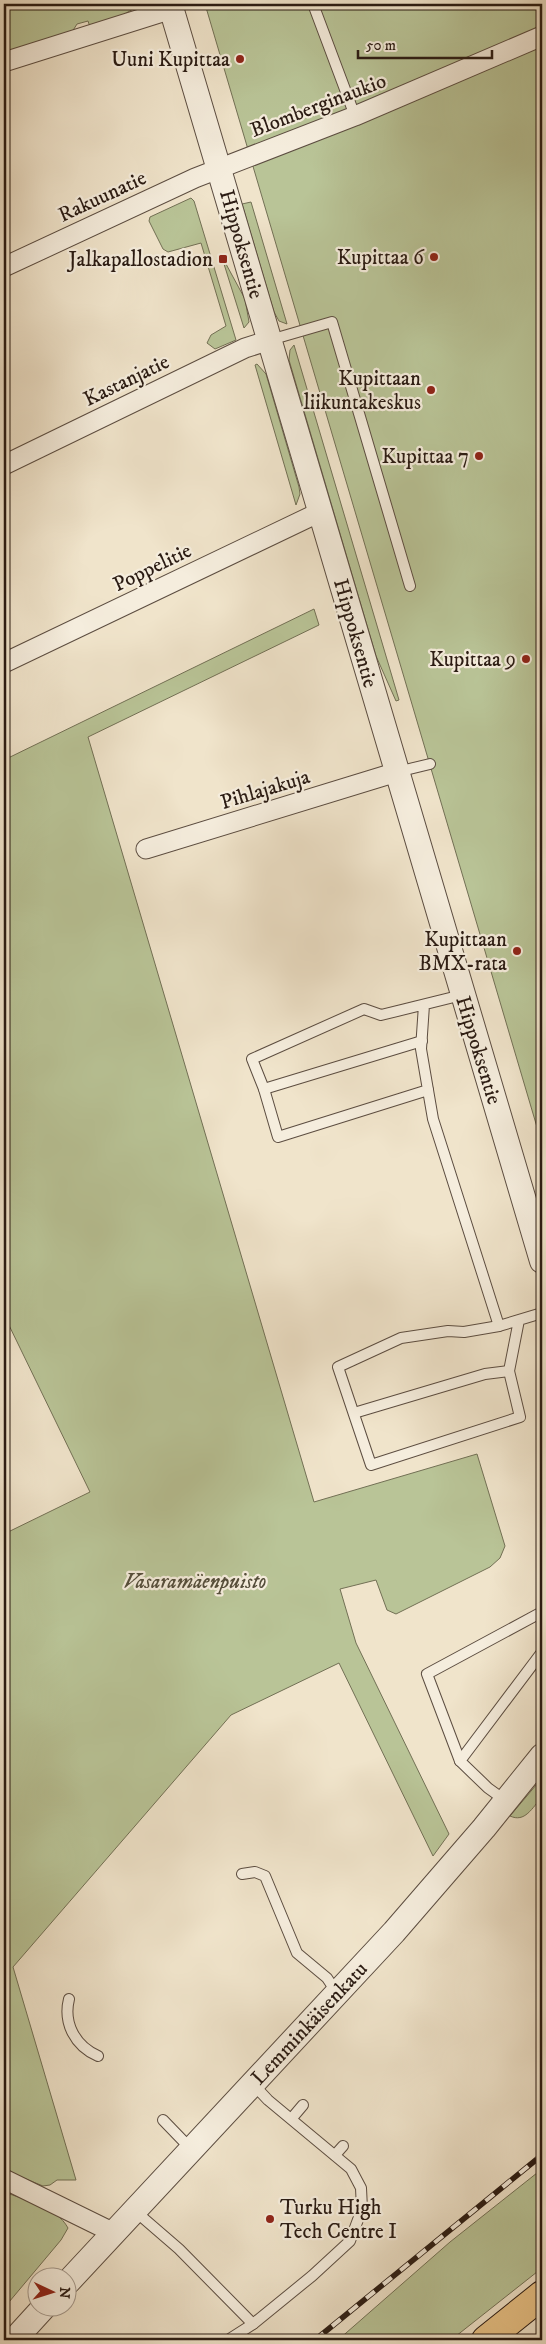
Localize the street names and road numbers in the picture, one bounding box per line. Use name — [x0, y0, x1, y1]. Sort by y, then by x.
street label: Blomberginaukio — [247, 68, 390, 144]
street label: Rakuunatie — [54, 165, 151, 229]
street label: Hippoksentie — [213, 187, 269, 302]
street label: Kastanjatie — [79, 349, 174, 413]
street label: Poppelitie — [109, 538, 196, 598]
street label: Hippoksentie — [327, 576, 383, 691]
street label: Pihlajakuja — [217, 764, 313, 816]
street label: Hippoksentie — [449, 993, 507, 1108]
street label: Lemminkäisenkatu — [246, 1957, 374, 2091]

